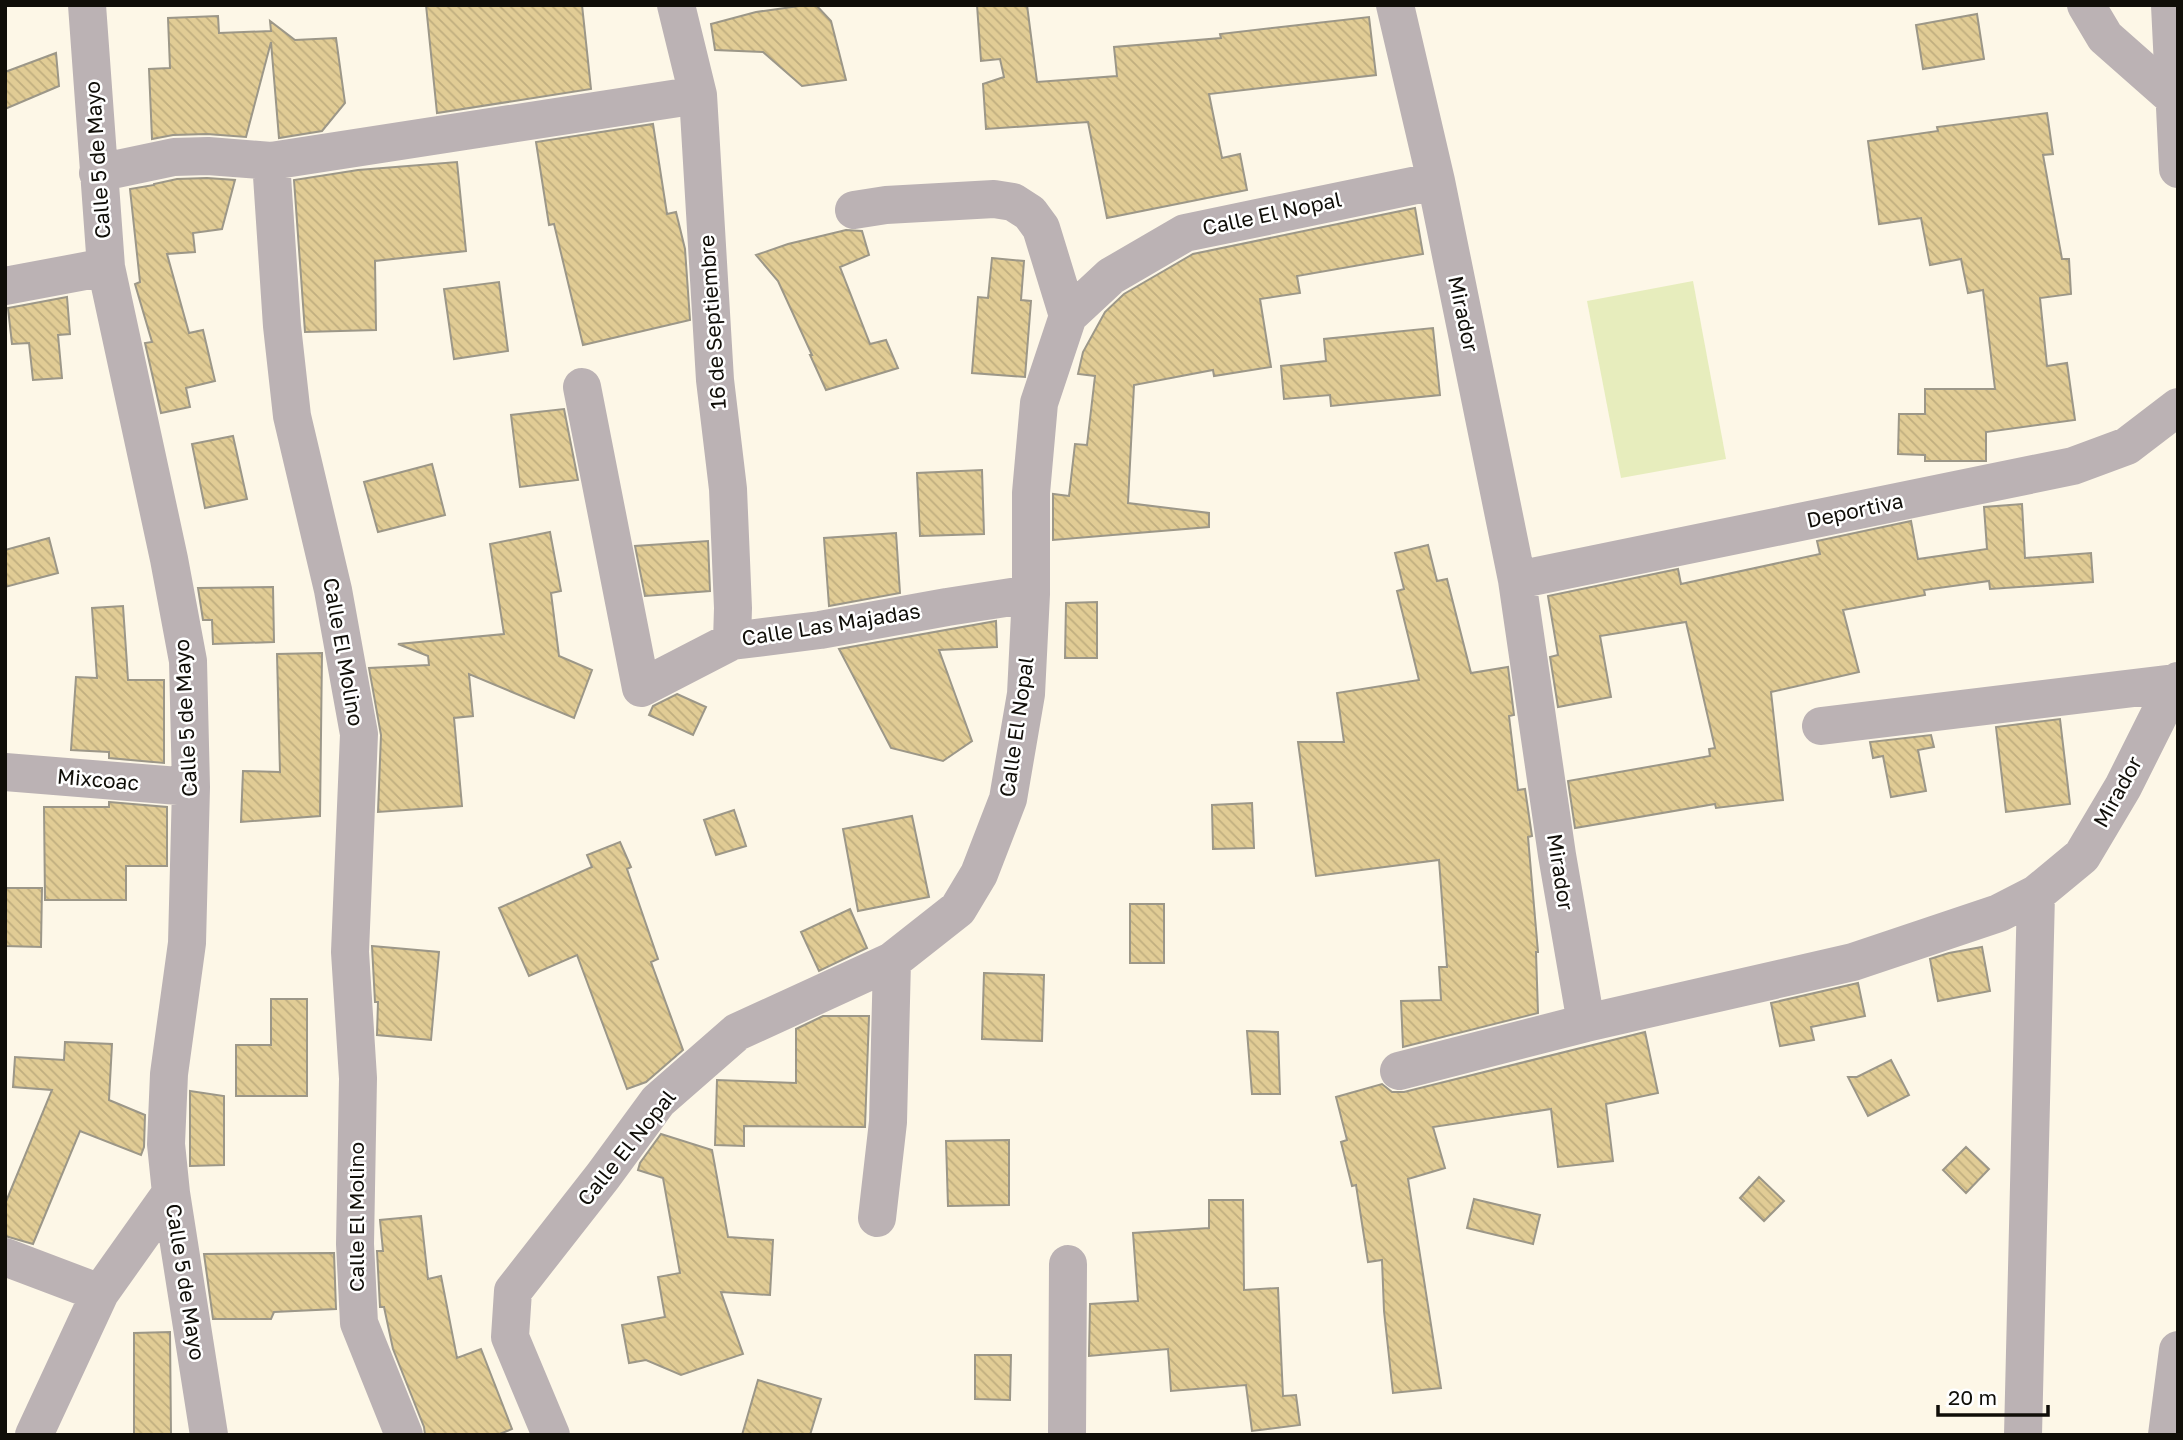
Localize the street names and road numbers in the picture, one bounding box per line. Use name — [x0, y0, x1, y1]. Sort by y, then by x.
street label: Calle 5 de Mayo — [79, 80, 115, 240]
street label: Calle El Nopal — [1200, 186, 1344, 240]
street label: 16 de Septiembre — [693, 234, 731, 410]
street label: Mirador — [1443, 273, 1485, 354]
street label: Deportiva — [1804, 487, 1905, 533]
street label: Calle El Molino — [318, 576, 370, 728]
street label: Calle Las Majadas — [740, 597, 922, 651]
street label: Calle 5 de Mayo — [168, 638, 202, 798]
street label: Calle El Nopal — [993, 655, 1039, 799]
street label: Mirador — [2087, 751, 2147, 832]
street label: Mixcoac — [56, 762, 140, 796]
street label: Mirador — [1542, 832, 1580, 912]
street label: Calle El Nopal — [572, 1084, 681, 1211]
street label: Calle El Molino — [343, 1142, 369, 1292]
street label: Calle 5 de Mayo — [161, 1202, 211, 1362]

